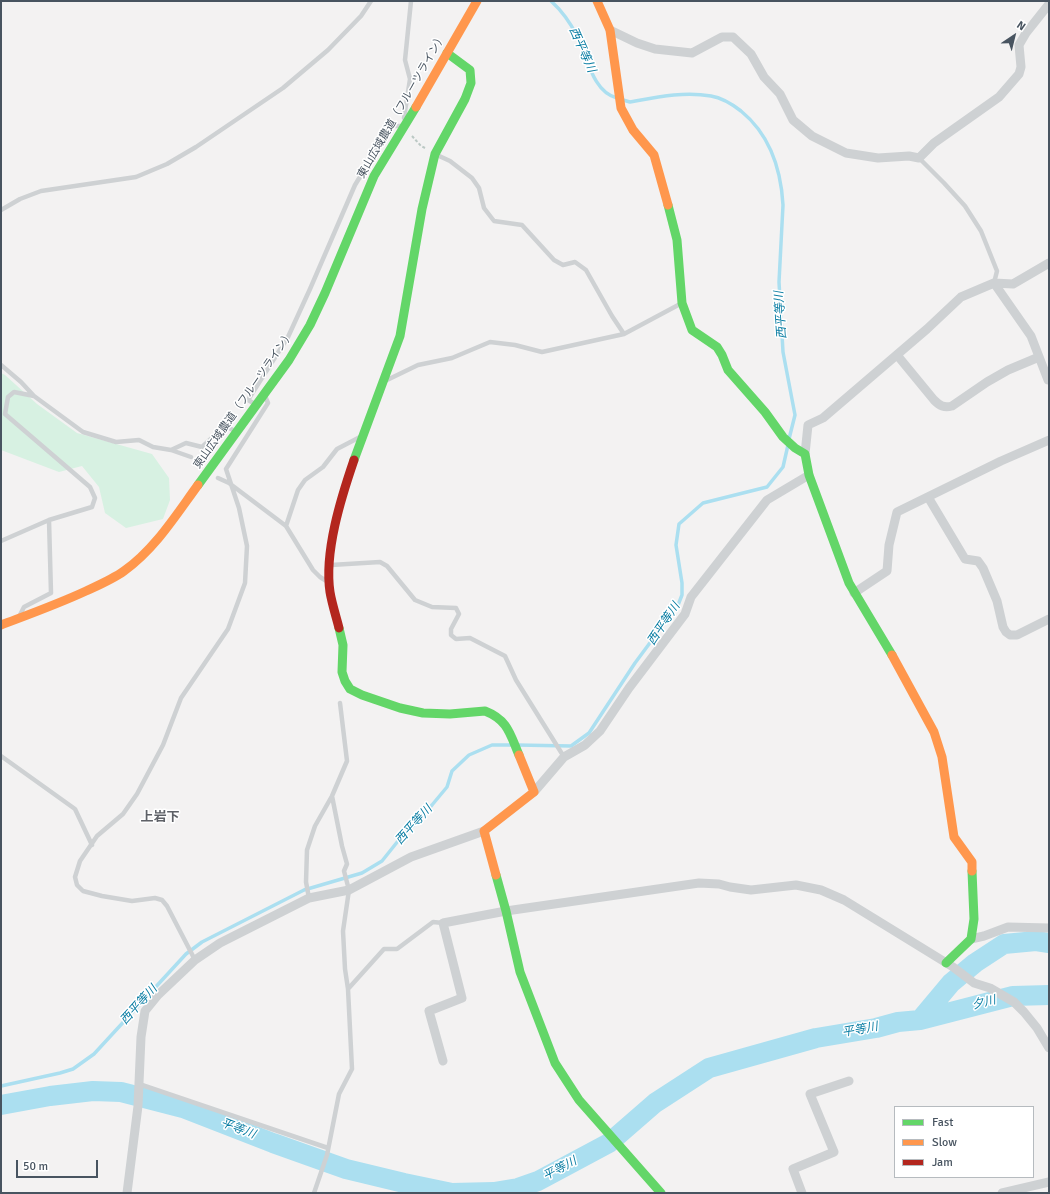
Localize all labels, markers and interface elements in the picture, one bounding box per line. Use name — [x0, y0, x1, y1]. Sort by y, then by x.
north arrow — [994, 16, 1034, 56]
text: N — [1014, 18, 1028, 33]
water label: 西平等川 — [566, 25, 598, 75]
street label: 東山広域農道（フルーツライン） — [355, 31, 449, 181]
water label: 西平等川 — [772, 291, 790, 339]
street label: 東山広域農道（フルーツライン） — [191, 329, 297, 471]
water label: 西平等川 — [645, 600, 683, 648]
water label: 西平等川 — [393, 802, 435, 848]
district label: 上岩下 — [141, 810, 179, 826]
water label: 西平等川 — [118, 982, 160, 1028]
water label: 夕川 — [971, 993, 997, 1013]
water label: 平等川 — [841, 1020, 879, 1040]
legend — [894, 1106, 1034, 1178]
text: Fast — [932, 1115, 953, 1130]
water label: 平等川 — [219, 1116, 257, 1142]
text: Slow — [932, 1135, 957, 1150]
scale bar — [18, 1152, 100, 1178]
water label: 平等川 — [541, 1154, 579, 1184]
text: Jam — [932, 1155, 953, 1170]
text: 50 m — [23, 1159, 48, 1174]

